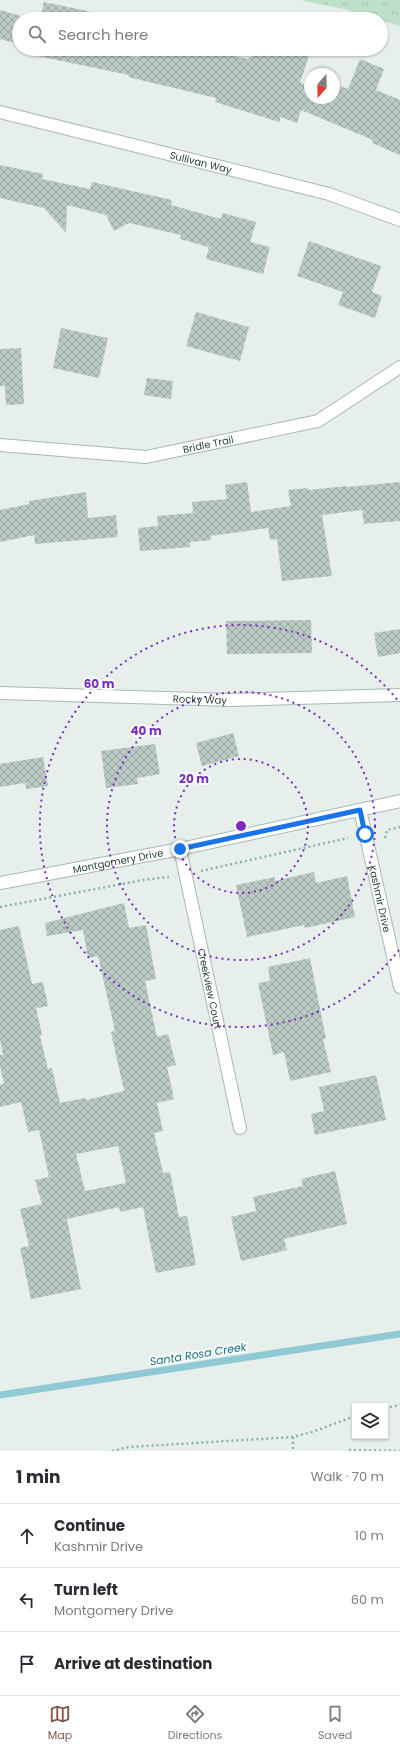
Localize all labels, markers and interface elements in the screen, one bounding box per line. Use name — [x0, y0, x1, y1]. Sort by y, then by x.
search box — [12, 12, 388, 56]
icon: search — [26, 23, 48, 45]
text: Search here — [58, 24, 148, 45]
north arrow — [304, 68, 340, 104]
street label: Sullivan Way — [168, 147, 234, 177]
street label: Bridle Trail — [182, 431, 235, 457]
text: 60 m — [84, 675, 115, 692]
street label: Rocky Way — [173, 691, 228, 707]
text: 40 m — [130, 722, 162, 739]
text: 20 m — [179, 770, 209, 787]
centre of rings — [234, 819, 248, 833]
route start — [356, 825, 374, 843]
route end — [171, 840, 189, 858]
street label: Montgomery Drive — [71, 845, 164, 877]
street label: Kashmir Drive — [365, 864, 395, 934]
street label: Creekview Court — [194, 947, 226, 1031]
water label: Santa Rosa Creek — [149, 1338, 249, 1370]
map controls — [352, 1403, 388, 1439]
button: layers — [352, 1403, 388, 1439]
text: 1 min — [16, 1465, 60, 1489]
text: Walk · 70 m — [311, 1467, 384, 1486]
text: Continue — [54, 1515, 125, 1536]
icon: ahead — [16, 1525, 38, 1547]
text: 10 m — [355, 1526, 384, 1545]
text: Kashmir Drive — [54, 1537, 143, 1556]
text: Turn left — [54, 1579, 118, 1600]
icon: left — [16, 1589, 38, 1611]
text: 60 m — [351, 1590, 384, 1609]
text: Montgomery Drive — [54, 1601, 173, 1620]
icon: arrive — [16, 1653, 38, 1675]
text: Arrive at destination — [54, 1653, 212, 1674]
tab: Map — [48, 1703, 72, 1744]
tab: Directions — [168, 1703, 222, 1744]
tab: Saved — [318, 1703, 352, 1744]

